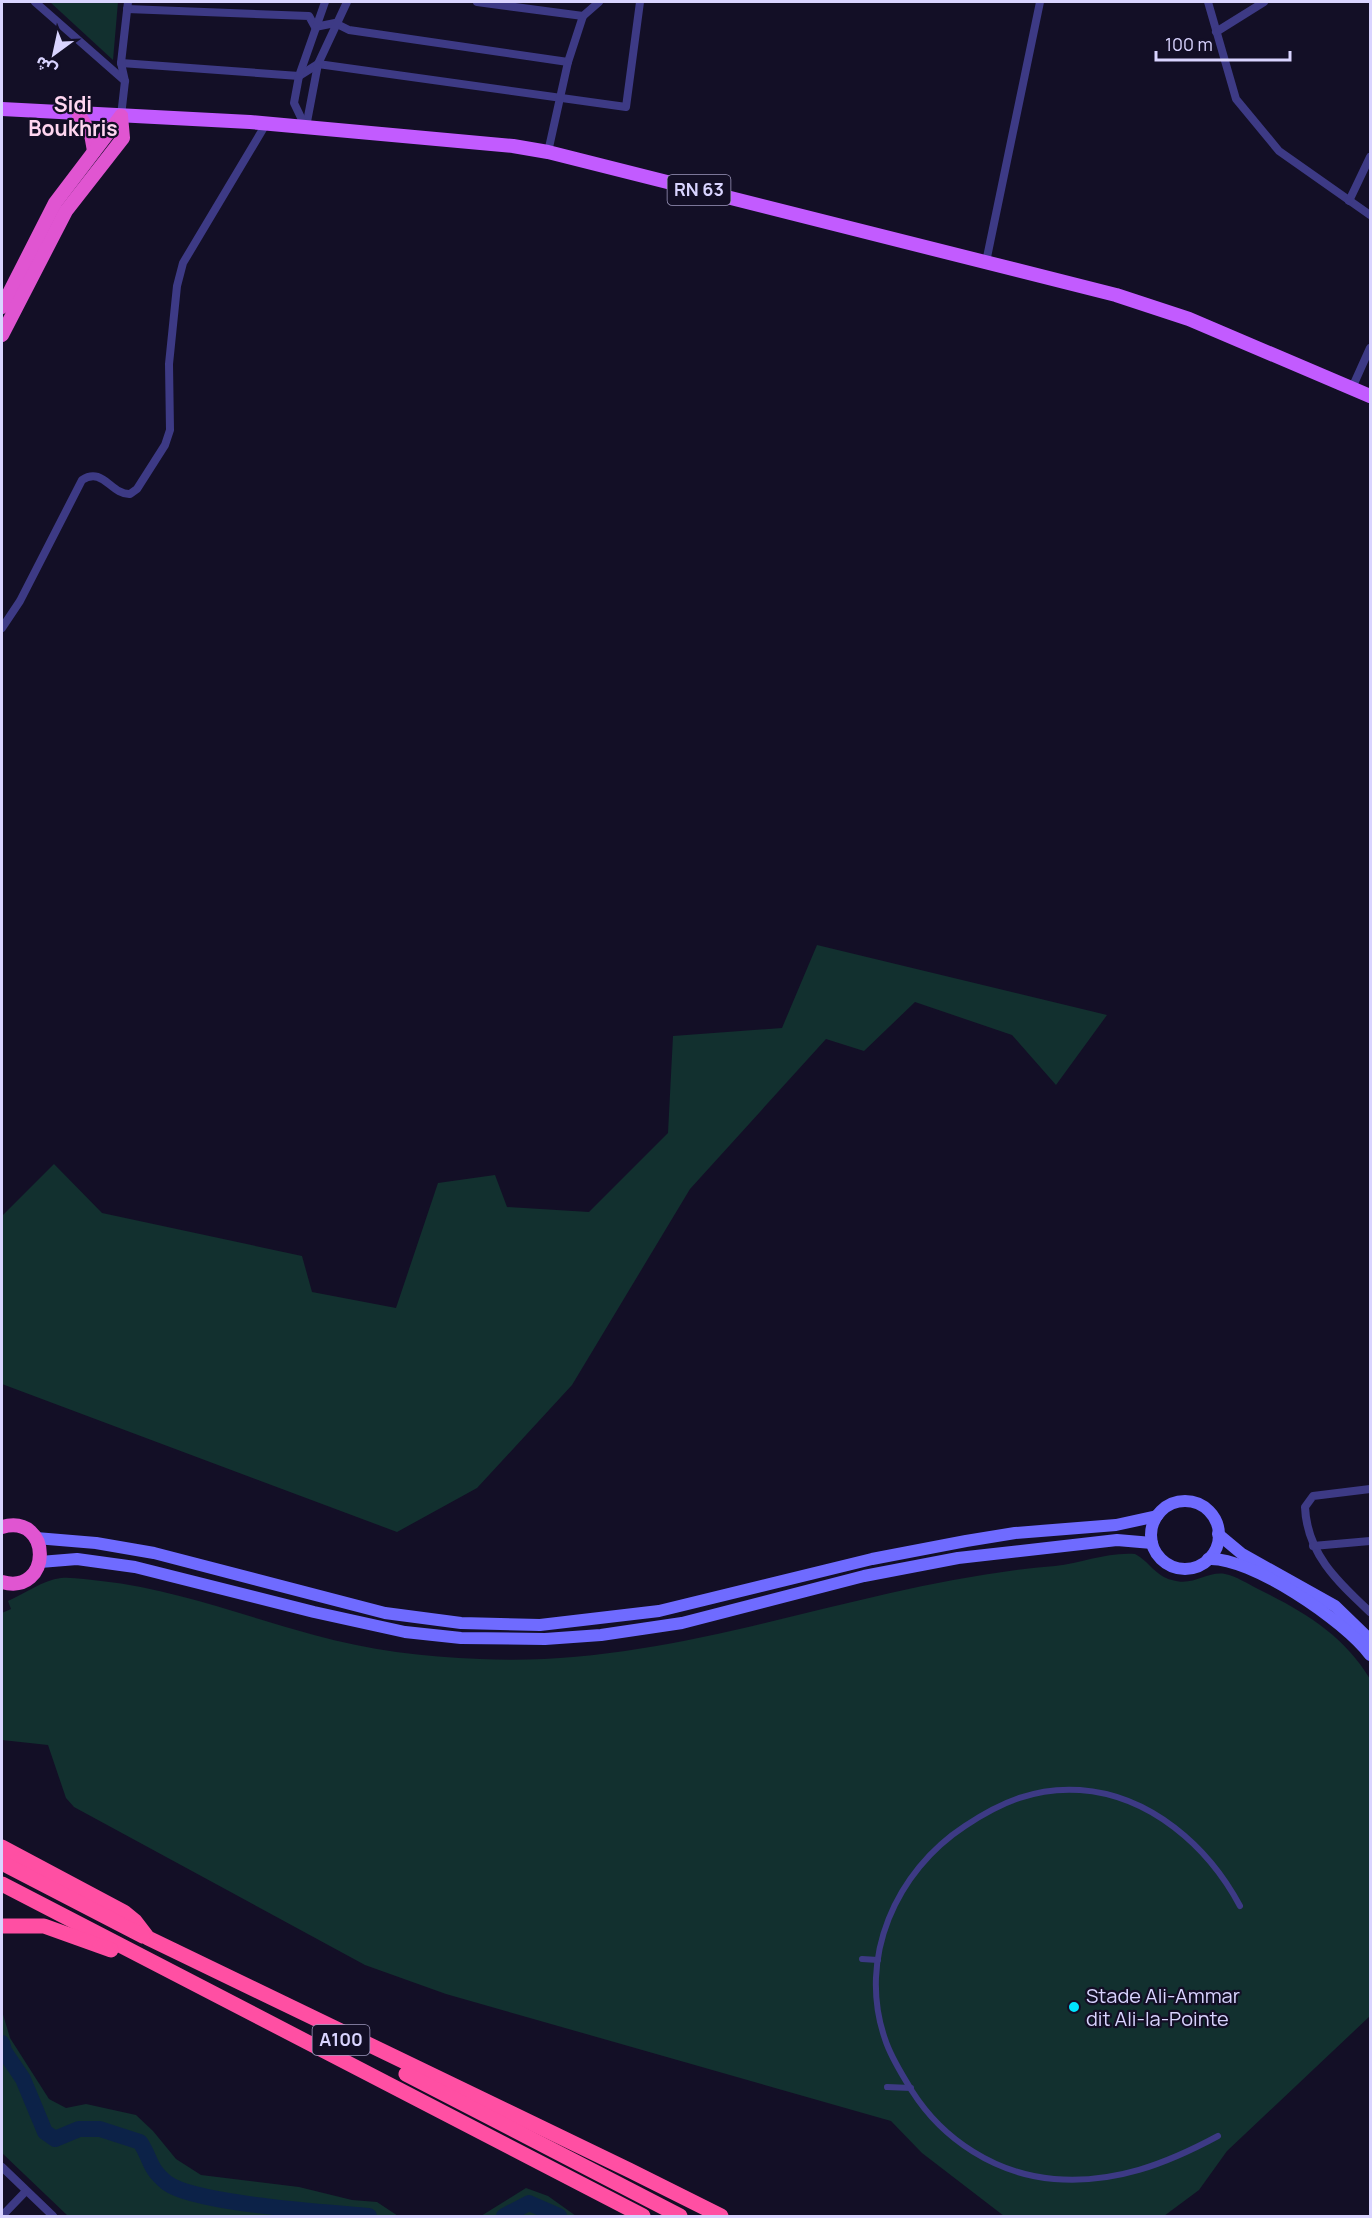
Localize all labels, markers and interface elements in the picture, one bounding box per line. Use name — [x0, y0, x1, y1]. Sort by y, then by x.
north arrow — [24, 24, 84, 84]
scale bar — [1156, 24, 1290, 62]
text: 100 m — [1165, 32, 1213, 56]
text: ش — [31, 51, 61, 82]
district label: Sidi Boukhris — [28, 90, 118, 142]
road number: RN 63 — [668, 175, 730, 205]
place label: Stade Ali-Ammar dit Ali-la-Pointe — [1086, 1982, 1240, 2032]
marker: Stade Ali-Ammar dit Ali-la-Pointe — [1067, 2000, 1081, 2014]
road number: A100 — [312, 2025, 370, 2055]

